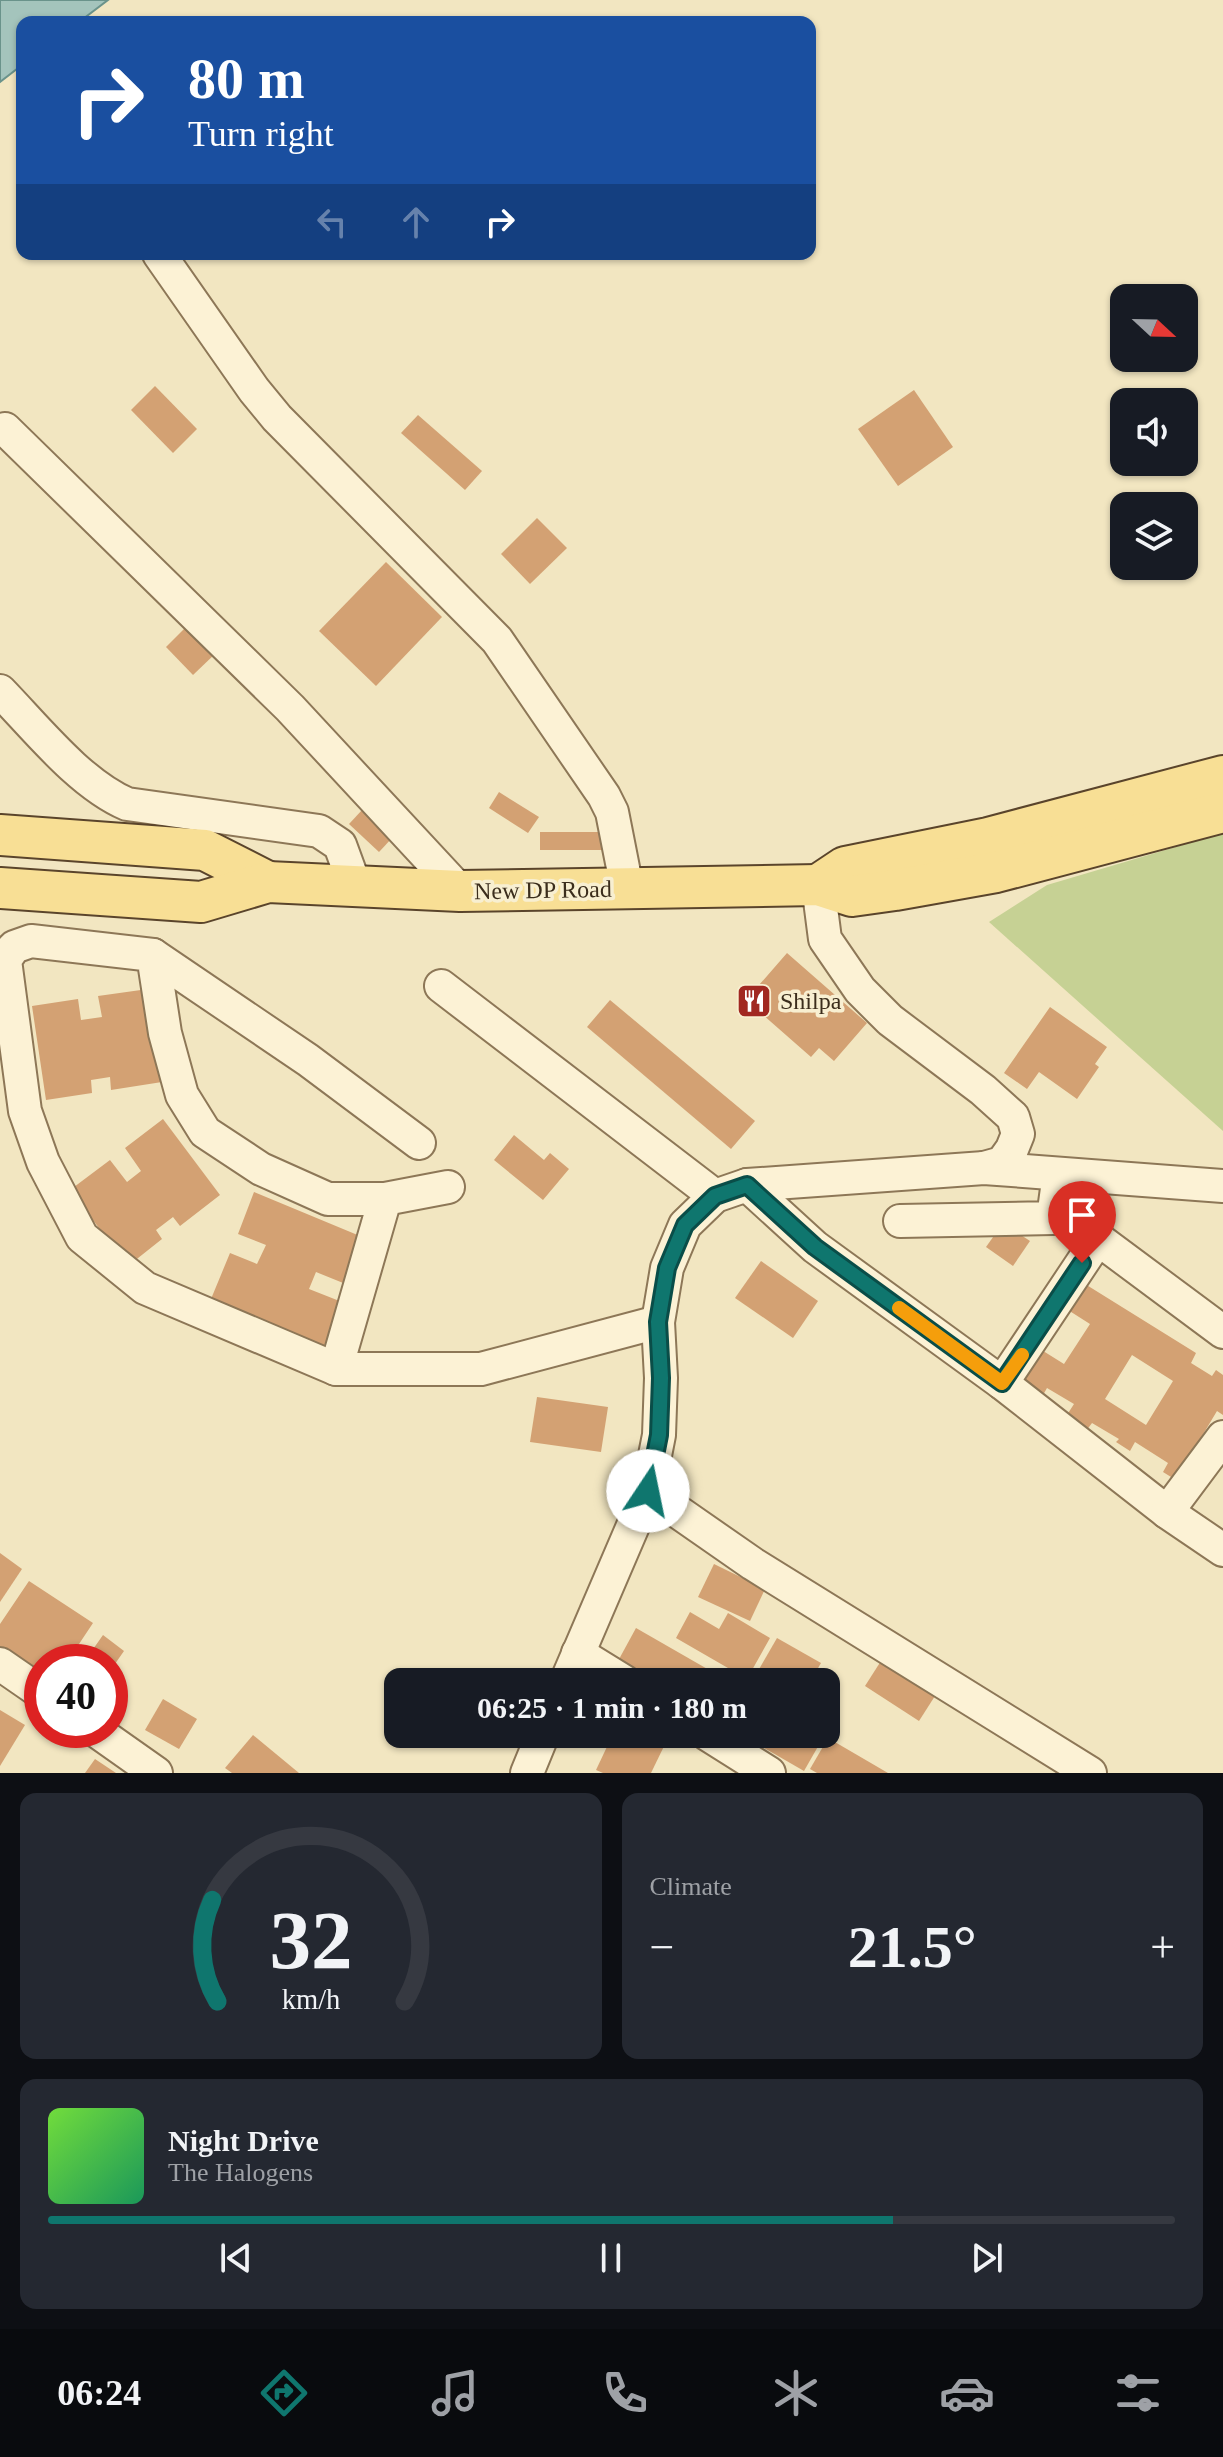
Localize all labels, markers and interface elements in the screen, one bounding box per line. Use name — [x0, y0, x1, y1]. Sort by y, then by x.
icon: right — [56, 48, 160, 152]
text: 80 m — [188, 48, 305, 110]
text: Turn right — [188, 114, 334, 154]
icon: left — [310, 200, 354, 244]
icon: ahead — [394, 200, 438, 244]
icon: right — [478, 200, 522, 244]
north arrow — [1110, 284, 1198, 372]
map controls — [1110, 284, 1198, 580]
button: sound — [1110, 388, 1198, 476]
button: layers — [1110, 492, 1198, 580]
street label: New DP Road — [474, 876, 612, 904]
restaurant icon: Shilpa — [735, 982, 773, 1020]
place label: Shilpa — [780, 988, 842, 1014]
pin — [1048, 1181, 1116, 1263]
icon: arrive — [1060, 1193, 1104, 1237]
position arrow — [606, 1449, 690, 1533]
speed limit sign: 40 — [24, 1644, 128, 1748]
text: 06:25 · 1 min · 180 m — [477, 1691, 747, 1724]
text: Climate — [650, 1872, 732, 1901]
text: 32 — [269, 1894, 352, 1986]
text: 21.5° — [848, 1914, 977, 1980]
text: − — [650, 1923, 674, 1972]
text: + — [1150, 1923, 1175, 1972]
text: km/h — [281, 1984, 340, 2015]
text: Night Drive — [168, 2124, 319, 2157]
text: The Halogens — [168, 2158, 313, 2187]
icon: previous — [214, 2236, 258, 2280]
icon: pause — [589, 2236, 633, 2280]
icon: next — [965, 2236, 1009, 2280]
icon: directions — [256, 2365, 312, 2421]
icon: music — [427, 2365, 483, 2421]
icon: phone — [597, 2365, 653, 2421]
icon: climate — [768, 2365, 824, 2421]
icon: car — [939, 2365, 995, 2421]
icon: filters — [1110, 2365, 1166, 2421]
text: 06:24 — [57, 2373, 141, 2413]

